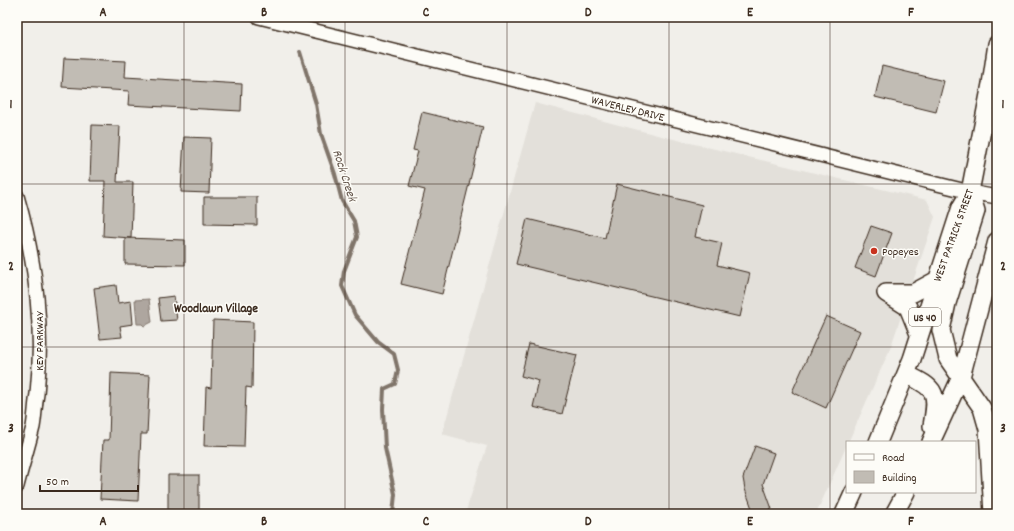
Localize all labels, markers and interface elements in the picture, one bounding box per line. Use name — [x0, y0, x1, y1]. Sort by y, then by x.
text: A — [99, 4, 107, 23]
text: B — [261, 4, 267, 23]
text: C — [423, 4, 430, 23]
text: D — [585, 4, 592, 23]
text: E — [747, 4, 754, 23]
text: F — [908, 4, 914, 23]
street label: WAVERLEY DRIVE — [589, 92, 667, 127]
text: 1 — [10, 96, 13, 115]
text: 1 — [1002, 96, 1005, 115]
water label: Rock Creek — [326, 147, 361, 206]
street label: WEST PATRICK STREET — [930, 187, 979, 284]
place label: Popeyes — [882, 244, 919, 261]
marker: Popeyes — [869, 246, 879, 256]
text: 2 — [8, 258, 14, 277]
text: 2 — [1000, 258, 1006, 277]
district label: Woodlawn Village — [174, 300, 258, 319]
road number: US 40 — [909, 308, 941, 326]
street label: KEY PARKWAY — [32, 311, 49, 371]
text: 3 — [8, 420, 14, 439]
text: 3 — [1000, 420, 1006, 439]
legend — [846, 441, 976, 493]
text: Road — [882, 450, 904, 467]
scale bar — [40, 467, 138, 493]
text: Building — [882, 470, 917, 487]
text: 50 m — [46, 474, 69, 491]
text: A — [99, 513, 107, 531]
text: B — [261, 513, 267, 531]
text: C — [423, 513, 430, 531]
text: D — [585, 513, 592, 531]
text: E — [747, 513, 754, 531]
text: F — [908, 513, 914, 531]

